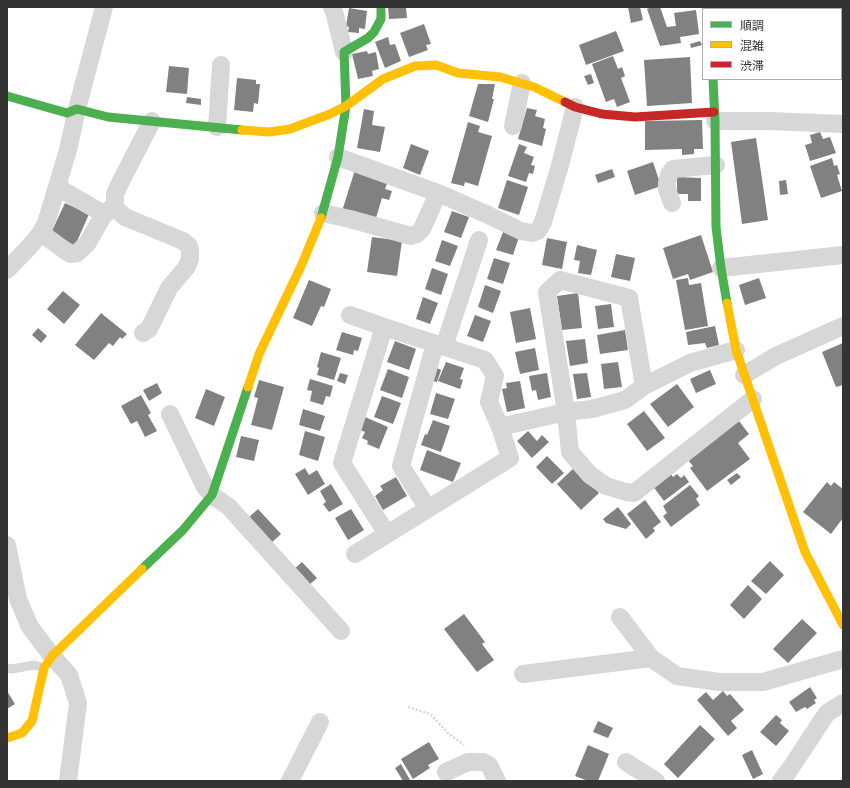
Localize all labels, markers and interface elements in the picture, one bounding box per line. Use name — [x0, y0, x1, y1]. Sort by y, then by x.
legend — [702, 8, 842, 80]
text: 順調 — [740, 19, 764, 33]
text: 混雑 — [740, 39, 764, 53]
text: 渋滞 — [740, 59, 764, 73]

